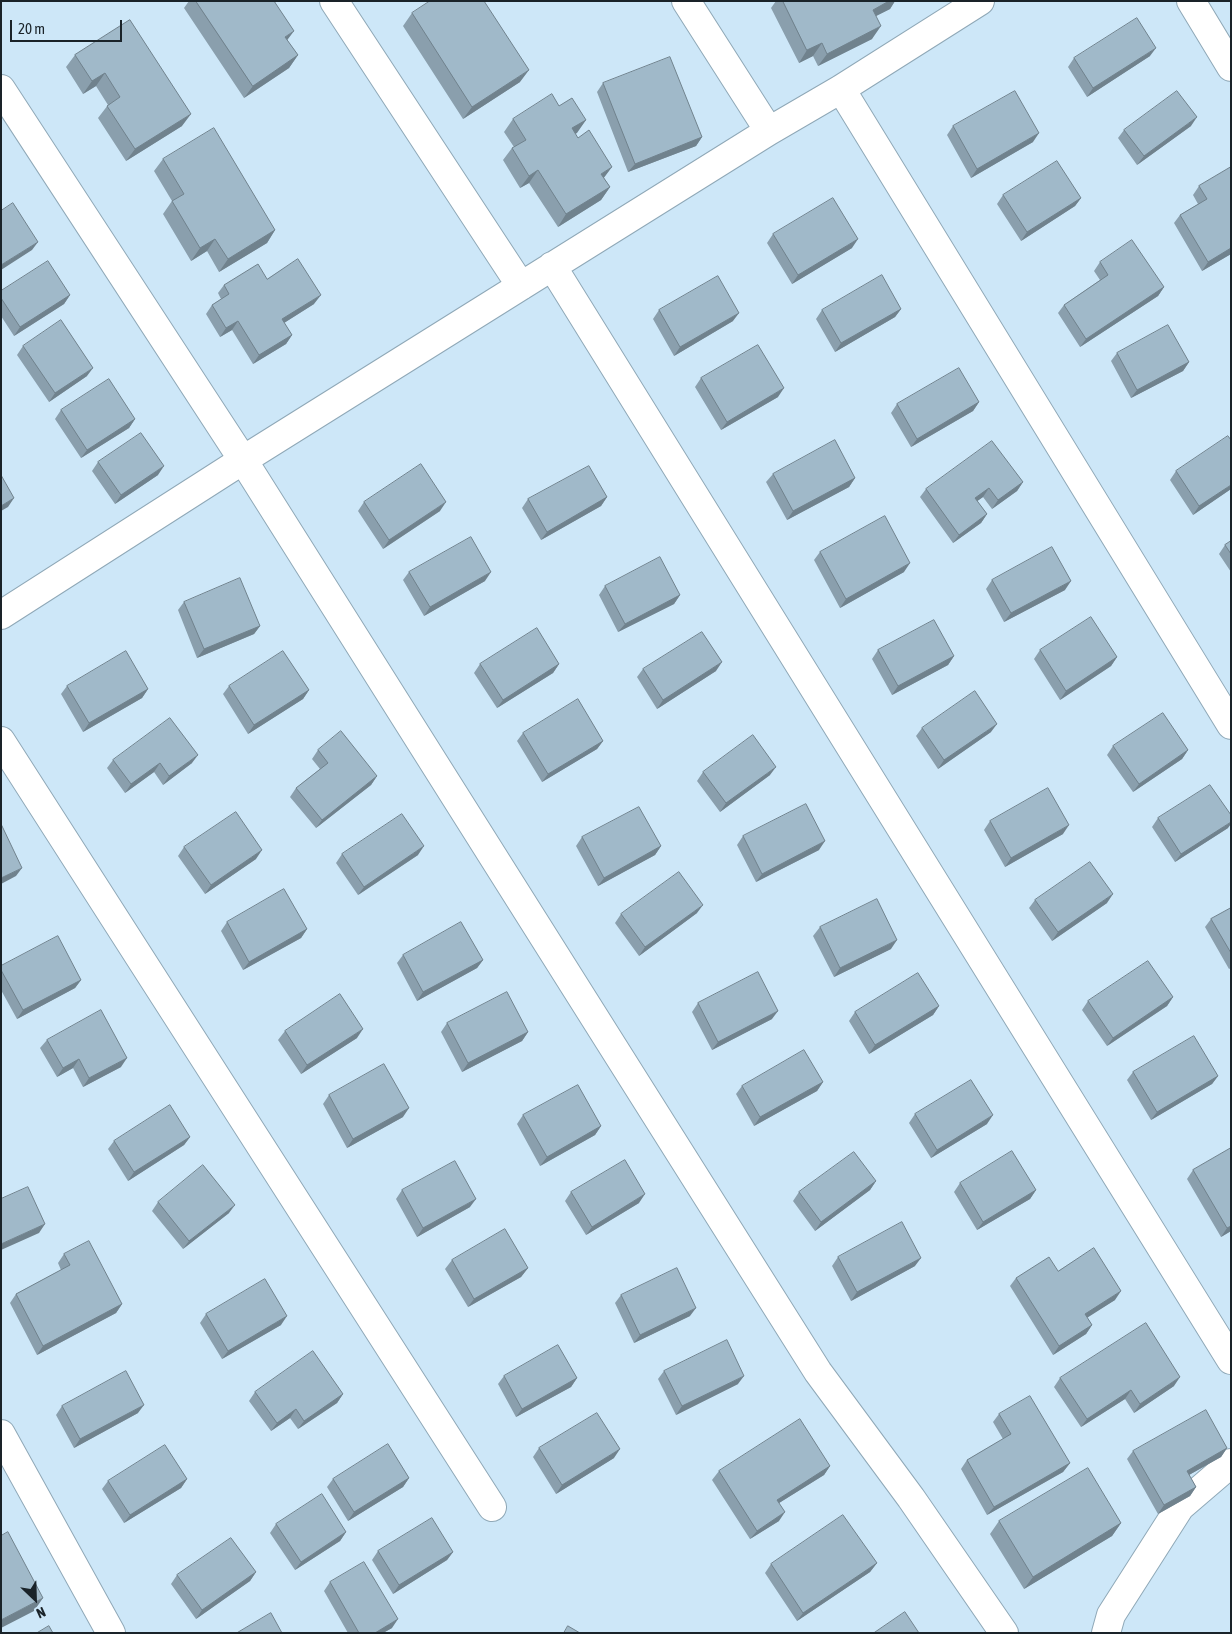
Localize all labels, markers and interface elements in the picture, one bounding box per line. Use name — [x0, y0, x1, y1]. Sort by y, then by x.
scale bar — [12, 10, 125, 42]
text: 20 m — [18, 20, 45, 37]
north arrow — [10, 1574, 60, 1624]
text: N — [34, 1604, 48, 1622]

